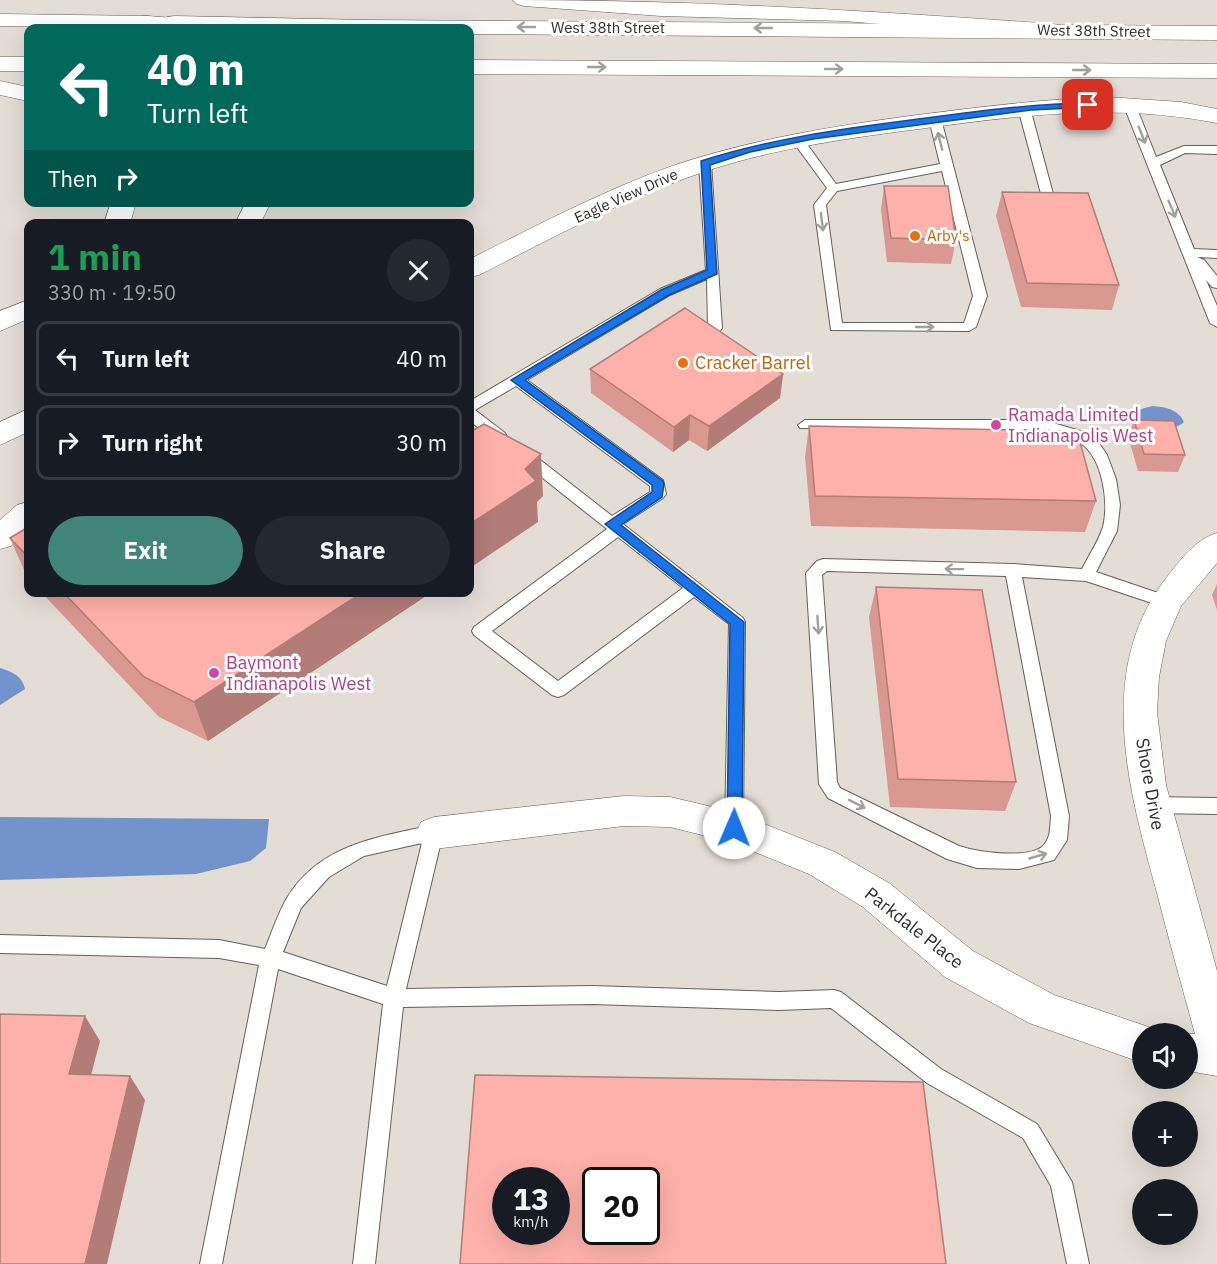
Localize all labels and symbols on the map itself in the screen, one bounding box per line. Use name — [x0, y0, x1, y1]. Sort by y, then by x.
street label: West 38th Street — [551, 18, 665, 37]
street label: West 38th Street — [1037, 20, 1151, 41]
one-way arrow — [517, 21, 537, 33]
one-way arrow — [754, 22, 774, 34]
one-way arrow — [587, 61, 607, 73]
one-way arrow — [824, 63, 844, 75]
one-way arrow — [1072, 64, 1092, 76]
pin — [1062, 79, 1113, 130]
one-way arrow — [1137, 125, 1148, 144]
one-way arrow — [934, 131, 945, 150]
street label: Eagle View Drive — [571, 164, 681, 227]
one-way arrow — [1167, 199, 1178, 217]
one-way arrow — [817, 212, 828, 231]
place label: Arby's — [927, 226, 969, 245]
marker: Arby's — [908, 229, 922, 243]
one-way arrow — [915, 321, 935, 333]
place label: Cracker Barrel — [695, 351, 811, 374]
marker: Cracker Barrel — [676, 356, 690, 370]
place label: Ramada Limited Indianapolis West — [1008, 403, 1153, 447]
marker: Ramada Limited Indianapolis West — [989, 418, 1003, 432]
one-way arrow — [945, 563, 965, 574]
one-way arrow — [812, 614, 823, 634]
place label: Baymont Indianapolis West — [226, 651, 371, 695]
marker: Baymont Indianapolis West — [207, 666, 221, 680]
street label: Shore Drive — [1131, 736, 1170, 832]
position arrow — [702, 796, 766, 860]
one-way arrow — [847, 799, 865, 810]
one-way arrow — [1028, 850, 1047, 861]
street label: Parkdale Place — [860, 882, 969, 974]
speed limit sign: 20 — [582, 1167, 660, 1245]

